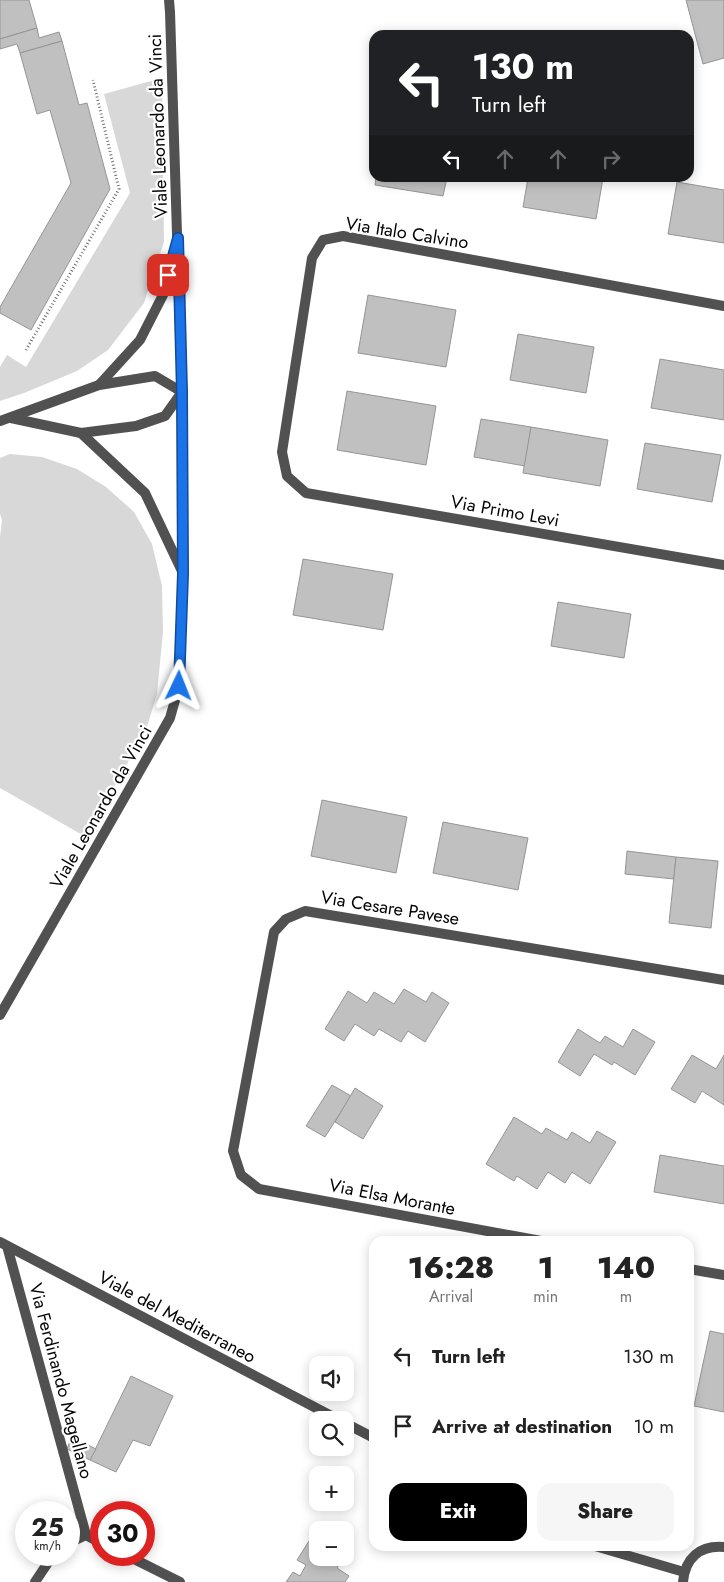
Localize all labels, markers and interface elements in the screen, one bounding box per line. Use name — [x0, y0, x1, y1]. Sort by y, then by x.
street label: Viale Leonardo da Vinci — [142, 33, 174, 219]
text: 130 m — [472, 42, 574, 92]
icon: left — [389, 50, 454, 115]
text: Turn left — [472, 88, 546, 120]
icon: left — [438, 145, 466, 173]
icon: ahead — [491, 145, 519, 173]
icon: ahead — [544, 145, 572, 173]
icon: right — [597, 145, 625, 173]
street label: Via Italo Calvino — [344, 210, 471, 256]
pin — [147, 254, 189, 296]
icon: arrive — [154, 261, 182, 289]
street label: Via Primo Levi — [449, 489, 561, 533]
position arrow — [152, 659, 204, 711]
street label: Viale Leonardo da Vinci — [44, 721, 158, 893]
street label: Via Cesare Pavese — [319, 884, 461, 932]
street label: Via Elsa Morante — [327, 1172, 457, 1222]
text: 16:28 — [408, 1246, 494, 1289]
text: 1 — [538, 1246, 554, 1289]
text: 140 — [597, 1246, 655, 1289]
street label: Viale del Mediterraneo — [94, 1264, 261, 1370]
street label: Via Ferdinando Magellano — [22, 1280, 100, 1482]
text: Arrival — [429, 1285, 473, 1308]
text: min — [533, 1285, 558, 1308]
text: m — [620, 1285, 632, 1308]
icon: left — [389, 1342, 417, 1370]
text: Turn left — [432, 1343, 505, 1370]
text: 130 m — [623, 1343, 674, 1370]
map controls — [309, 1356, 354, 1566]
button: sound — [309, 1356, 354, 1401]
button: search — [309, 1411, 354, 1456]
icon: arrive — [389, 1412, 417, 1440]
text: Arrive at destination — [432, 1413, 612, 1440]
text: 10 m — [634, 1413, 674, 1440]
button: + — [309, 1466, 354, 1511]
button: Exit — [389, 1483, 527, 1541]
button: Share — [537, 1483, 674, 1541]
speed limit sign: 30 — [90, 1501, 155, 1566]
text: 25 — [31, 1509, 64, 1545]
button: − — [309, 1521, 354, 1566]
text: km/h — [34, 1537, 61, 1555]

